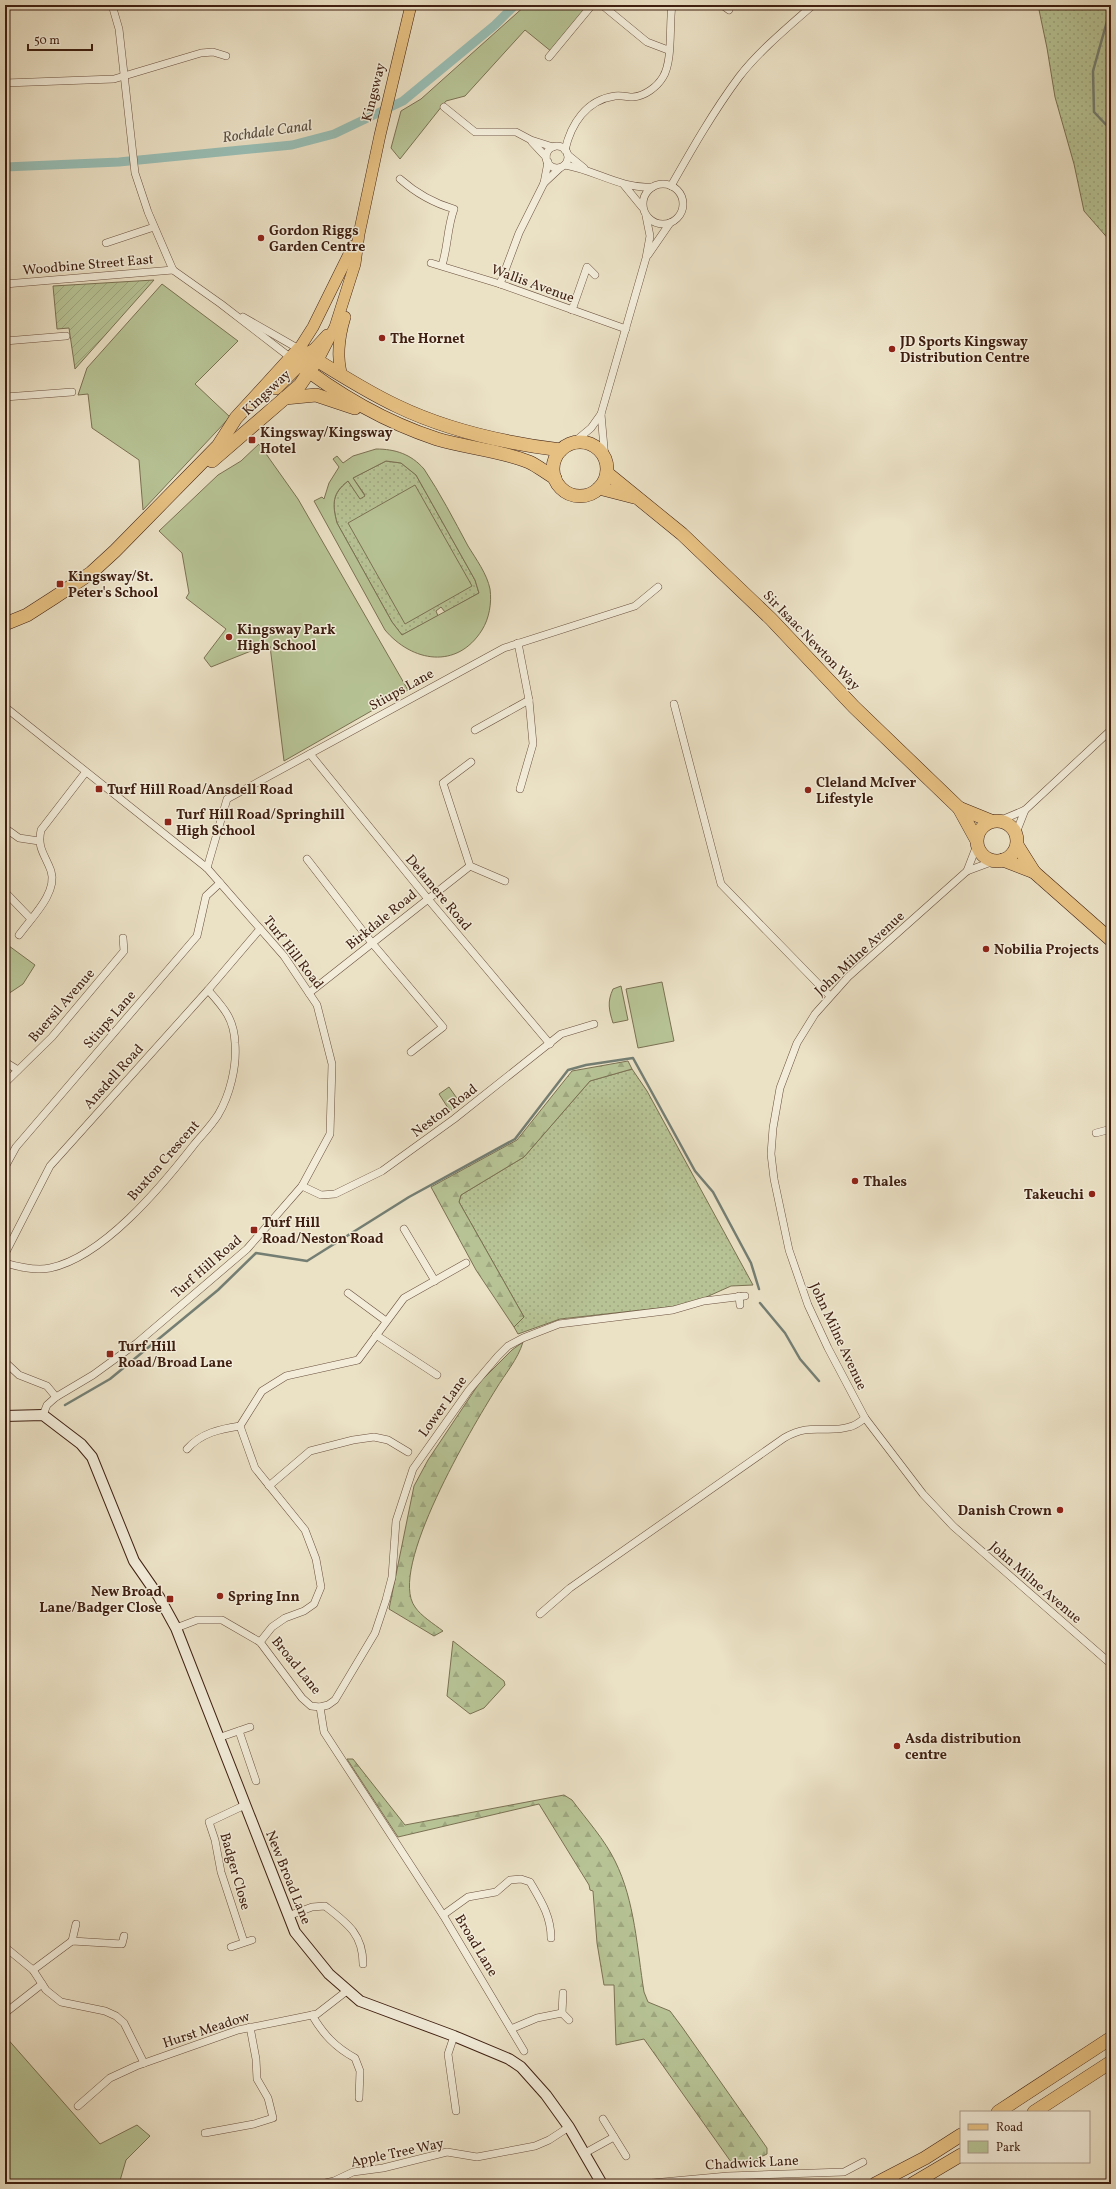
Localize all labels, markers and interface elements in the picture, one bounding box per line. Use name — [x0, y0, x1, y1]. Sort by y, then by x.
scale bar — [28, 26, 92, 52]
text: 50 m — [34, 33, 60, 49]
street label: Kingsway — [358, 61, 391, 124]
water label: Rochdale Canal — [221, 116, 314, 149]
place label: Gordon Riggs Garden Centre — [269, 222, 365, 257]
marker: Gordon Riggs Garden Centre — [256, 233, 266, 243]
street label: Woodbine Street East — [22, 250, 154, 281]
street label: Wallis Avenue — [488, 261, 577, 308]
place label: The Hornet — [390, 330, 465, 349]
marker: The Hornet — [377, 333, 387, 343]
place label: JD Sports Kingsway Distribution Centre — [899, 333, 1030, 368]
marker: JD Sports Kingsway Distribution Centre — [887, 344, 897, 354]
street label: Kingsway — [239, 365, 296, 420]
place label: Kingsway/Kingsway Hotel — [260, 424, 393, 459]
marker: Kingsway/Kingsway Hotel — [247, 435, 257, 445]
place label: Kingsway/St. Peter's School — [68, 568, 159, 603]
marker: Kingsway/St. Peter's School — [55, 579, 65, 589]
street label: Sir Isaac Newton Way — [758, 587, 864, 696]
place label: Kingsway Park High School — [237, 621, 336, 656]
marker: Kingsway Park High School — [224, 632, 234, 642]
street label: Stiups Lane — [366, 665, 438, 716]
place label: Cleland McIver Lifestyle — [816, 774, 917, 809]
place label: Turf Hill Road/Ansdell Road — [107, 781, 293, 800]
marker: Turf Hill Road/Ansdell Road — [94, 784, 104, 794]
marker: Cleland McIver Lifestyle — [803, 785, 813, 795]
place label: Turf Hill Road/Springhill High School — [176, 806, 345, 841]
marker: Turf Hill Road/Springhill High School — [163, 817, 173, 827]
street label: Delamere Road — [400, 851, 475, 935]
street label: Birkdale Road — [342, 886, 422, 955]
street label: John Milne Avenue — [811, 907, 909, 1001]
street label: Turf Hill Road — [258, 912, 327, 993]
place label: Nobilia Projects — [994, 941, 1099, 960]
marker: Nobilia Projects — [981, 944, 991, 954]
street label: Buersil Avenue — [25, 965, 100, 1047]
street label: Stiups Lane — [80, 987, 141, 1053]
street label: Ansdell Road — [80, 1040, 149, 1114]
street label: Neston Road — [408, 1080, 482, 1142]
street label: Buxton Crescent — [124, 1117, 205, 1205]
place label: Thales — [863, 1173, 907, 1192]
marker: Thales — [850, 1176, 860, 1186]
place label: Takeuchi — [1024, 1186, 1084, 1205]
marker: Takeuchi — [1087, 1189, 1097, 1199]
place label: Turf Hill Road/Neston Road — [262, 1214, 384, 1249]
marker: Turf Hill Road/Neston Road — [249, 1225, 259, 1235]
street label: Turf Hill Road — [168, 1231, 246, 1303]
street label: John Milne Avenue — [804, 1280, 871, 1394]
place label: Turf Hill Road/Broad Lane — [118, 1338, 232, 1373]
marker: Turf Hill Road/Broad Lane — [105, 1349, 115, 1359]
street label: Lower Lane — [415, 1372, 472, 1441]
place label: Danish Crown — [958, 1502, 1052, 1521]
marker: Danish Crown — [1055, 1505, 1065, 1515]
street label: John Milne Avenue — [985, 1538, 1085, 1629]
place label: New Broad Lane/Badger Close — [39, 1583, 162, 1618]
place label: Spring Inn — [228, 1588, 300, 1607]
marker: Spring Inn — [215, 1591, 225, 1601]
marker: New Broad Lane/Badger Close — [165, 1594, 175, 1604]
street label: Broad Lane — [267, 1633, 325, 1699]
place label: Asda distribution centre — [905, 1730, 1021, 1765]
marker: Asda distribution centre — [892, 1741, 902, 1751]
street label: New Broad Lane — [260, 1828, 315, 1928]
street label: Badger Close — [214, 1831, 255, 1913]
street label: Broad Lane — [450, 1911, 502, 1981]
street label: Hurst Meadow — [161, 2007, 253, 2053]
legend — [960, 2111, 1090, 2163]
text: Road — [996, 2120, 1023, 2136]
street label: Apple Tree Way — [349, 2134, 446, 2173]
text: Park — [996, 2140, 1021, 2156]
street label: Chadwick Lane — [705, 2152, 800, 2175]

